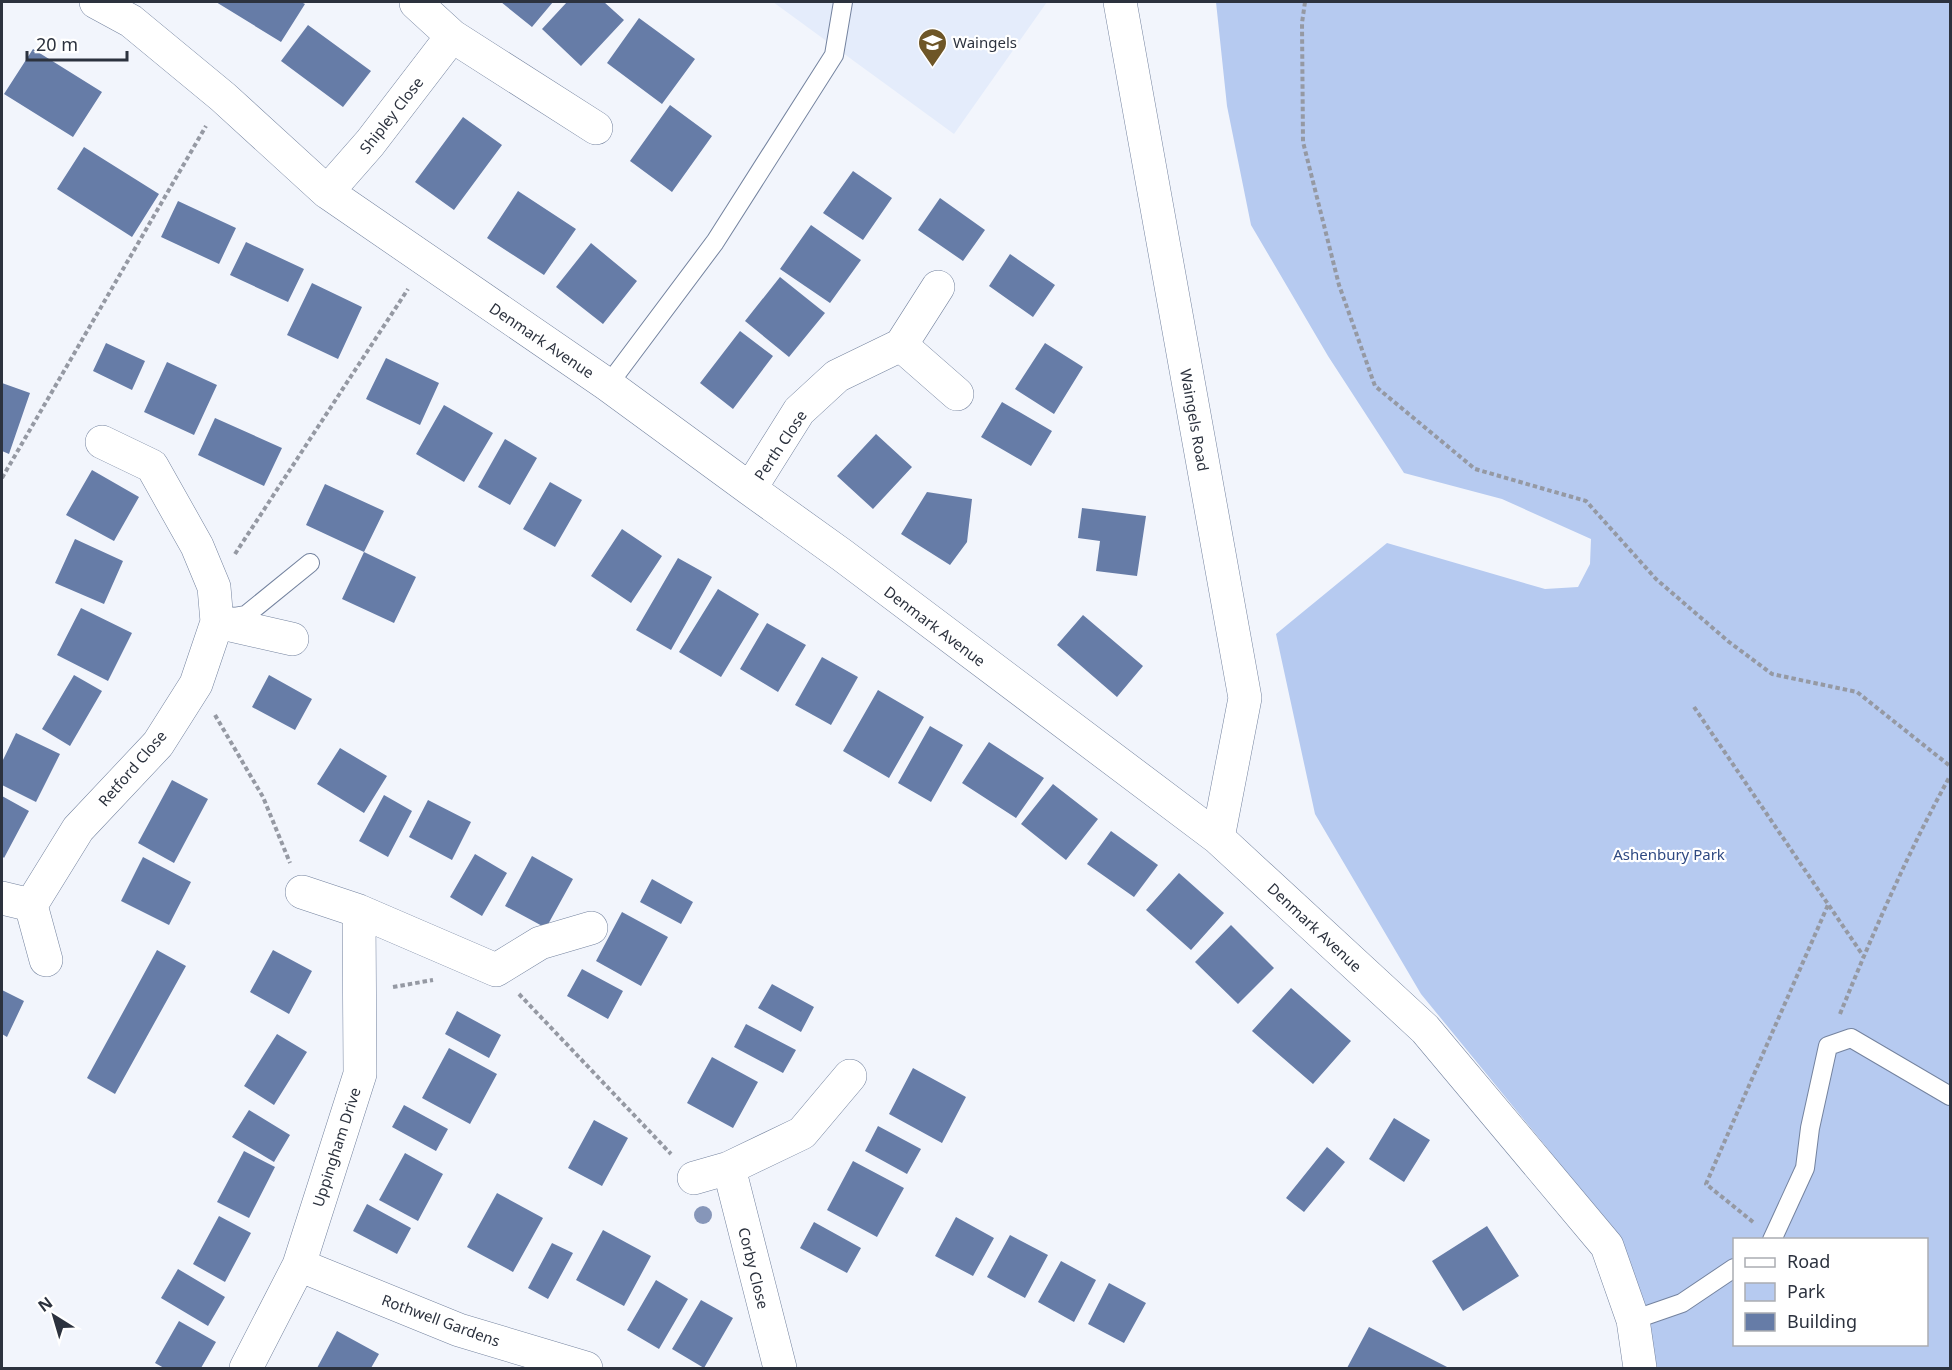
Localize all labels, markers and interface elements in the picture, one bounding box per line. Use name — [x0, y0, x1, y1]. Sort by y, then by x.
scale bar — [27, 24, 128, 62]
school or university icon: Waingels — [916, 26, 948, 68]
text: 20 m — [36, 32, 78, 56]
place label: Waingels — [953, 32, 1017, 52]
street label: Shipley Close — [355, 72, 427, 158]
street label: Denmark Avenue — [486, 298, 598, 382]
street label: Waingels Road — [1176, 367, 1214, 473]
street label: Perth Close — [749, 406, 811, 484]
street label: Denmark Avenue — [880, 581, 990, 671]
street label: Retford Close — [93, 726, 171, 810]
park label: Ashenbury Park — [1613, 844, 1725, 864]
street label: Denmark Avenue — [1264, 878, 1366, 976]
street label: Uppingham Drive — [307, 1085, 365, 1209]
street label: Corby Close — [734, 1225, 774, 1311]
legend — [1733, 1238, 1928, 1346]
text: Road — [1787, 1249, 1830, 1273]
text: Park — [1787, 1279, 1825, 1303]
north arrow — [24, 1286, 84, 1346]
street label: Rothwell Gardens — [379, 1289, 503, 1351]
text: N — [33, 1291, 57, 1317]
text: Building — [1787, 1309, 1857, 1333]

